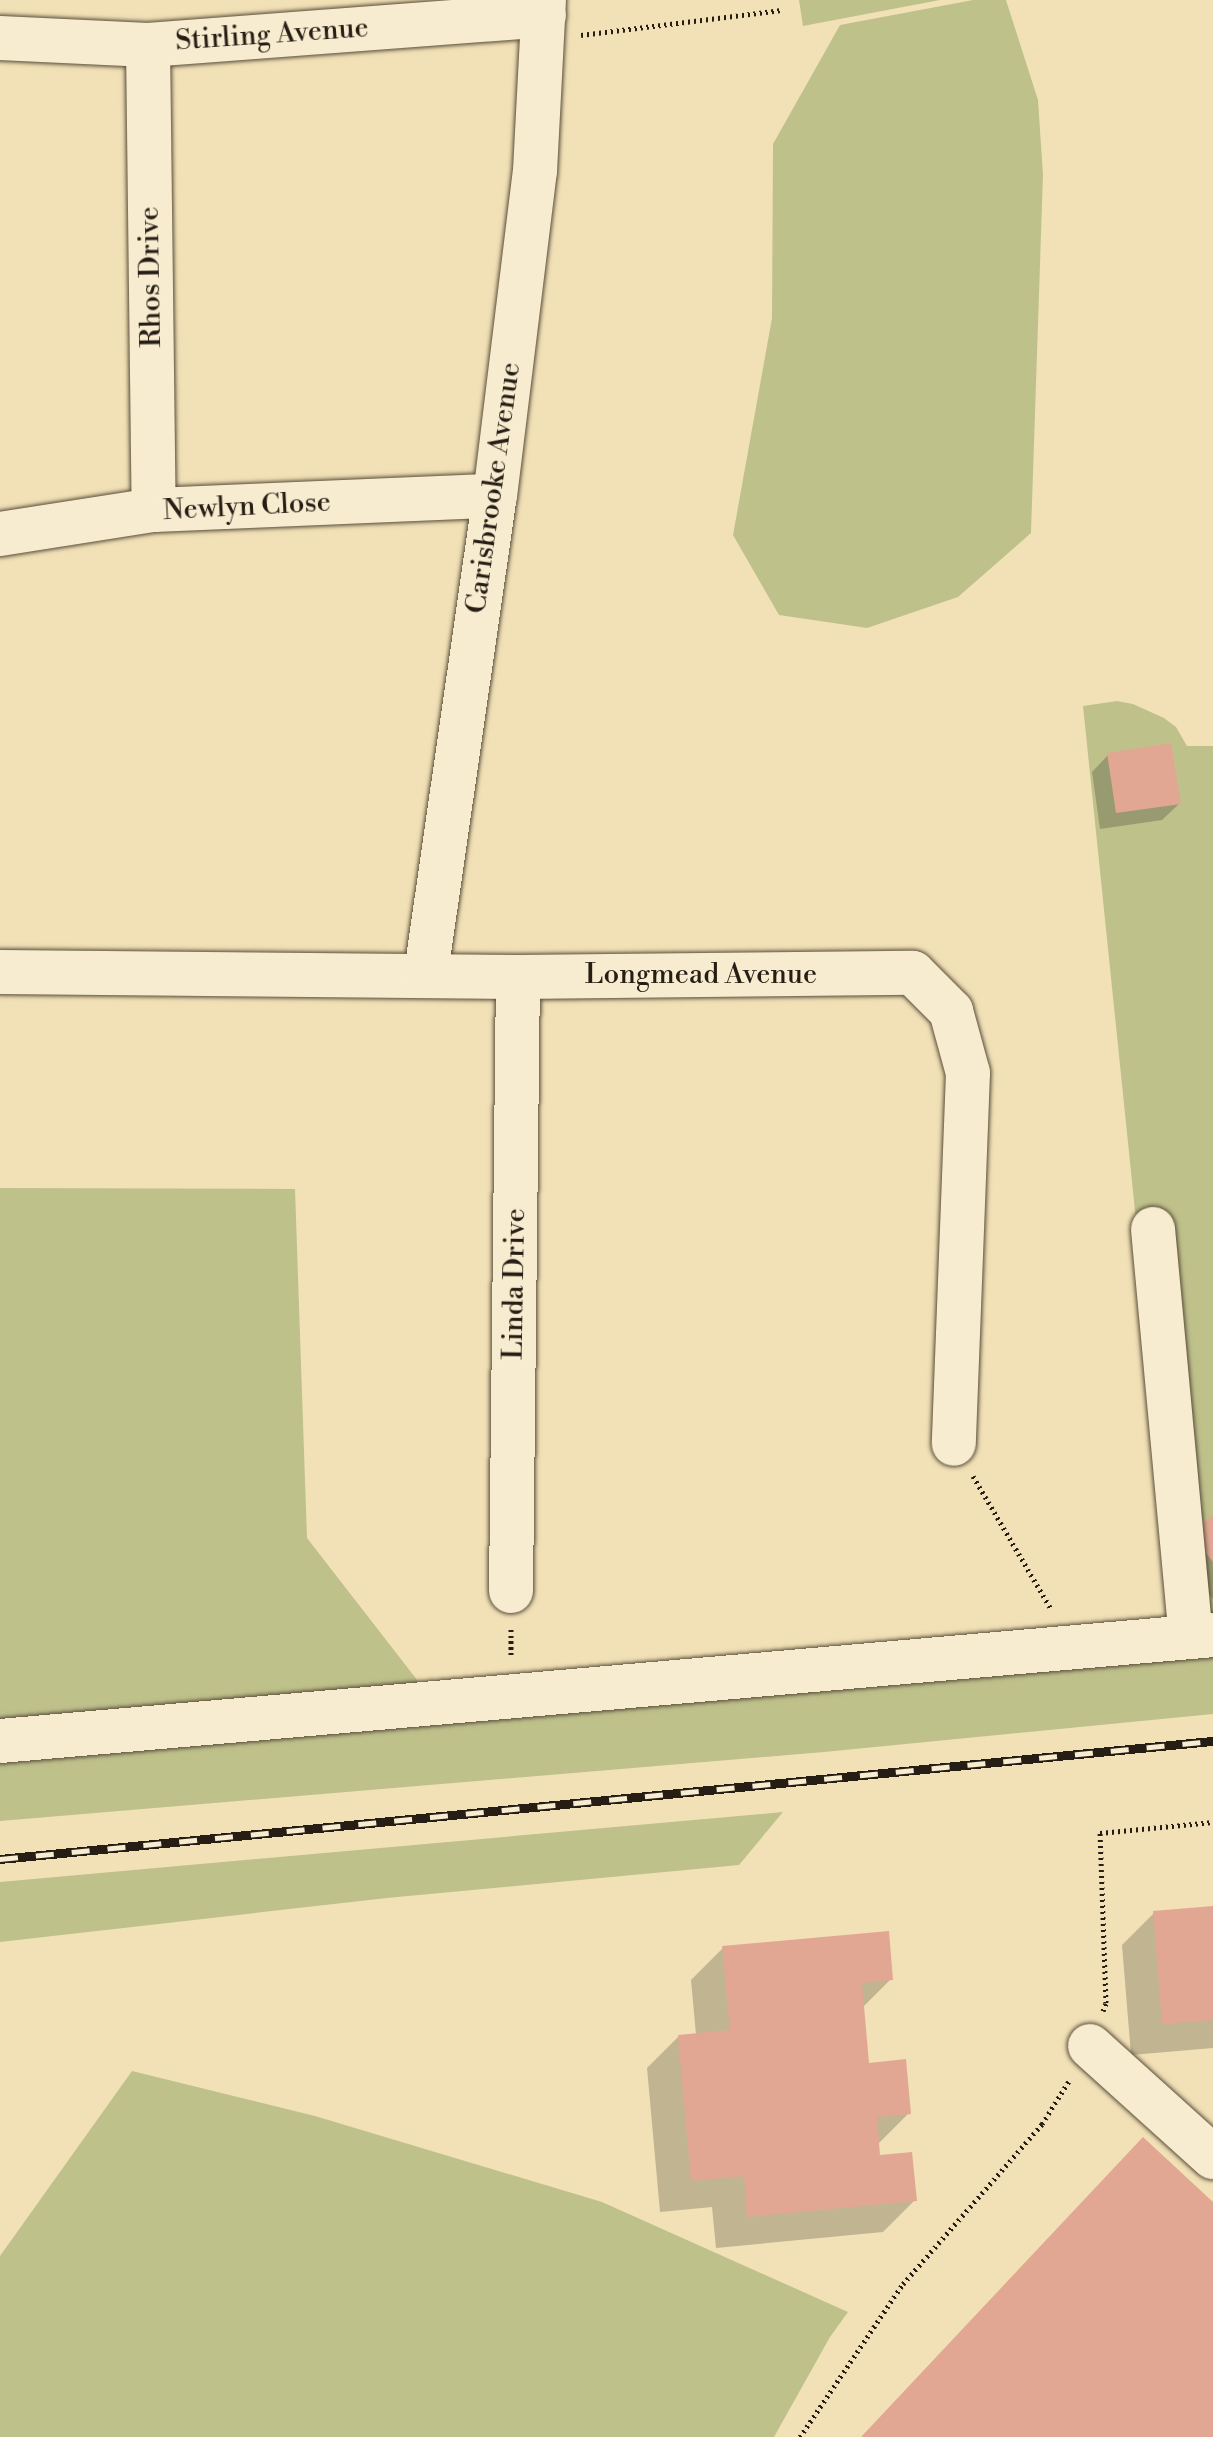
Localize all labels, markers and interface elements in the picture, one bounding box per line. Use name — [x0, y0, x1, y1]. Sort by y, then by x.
street label: Stirling Avenue — [174, 11, 370, 59]
street label: Rhos Drive — [133, 206, 169, 348]
street label: Carisbrooke Avenue — [460, 360, 528, 616]
street label: Newlyn Close — [162, 486, 332, 528]
street label: Longmead Avenue — [585, 958, 817, 992]
street label: Linda Drive — [497, 1208, 533, 1360]

